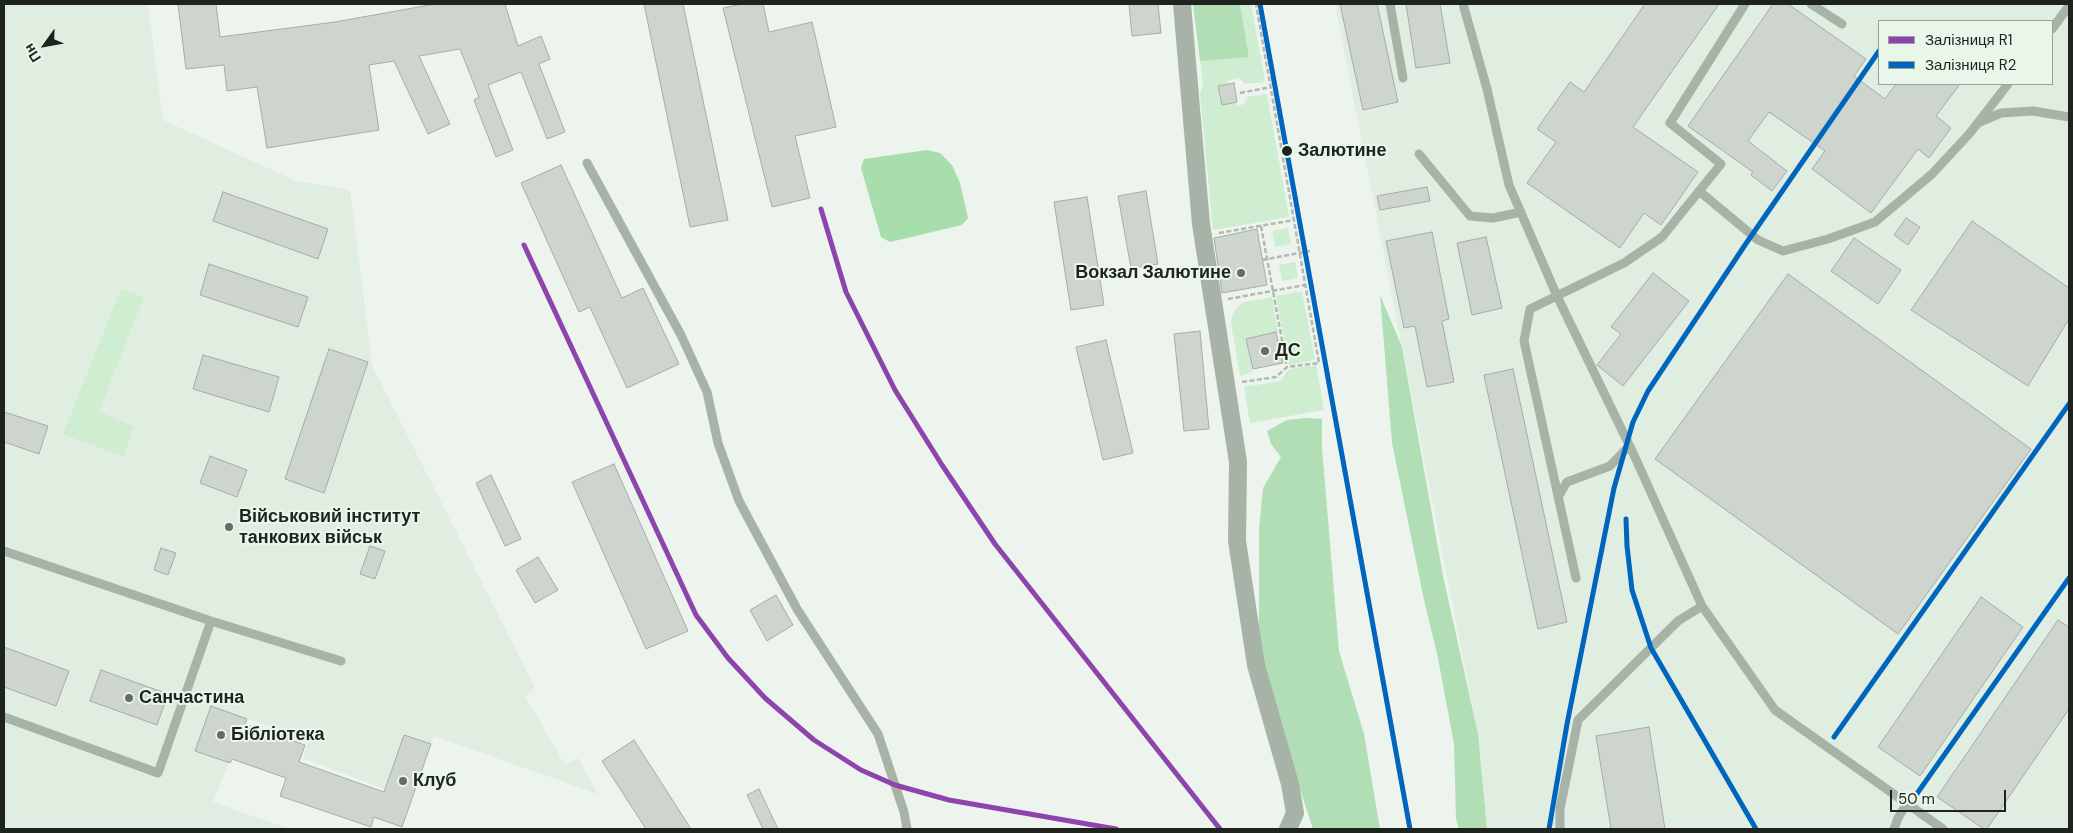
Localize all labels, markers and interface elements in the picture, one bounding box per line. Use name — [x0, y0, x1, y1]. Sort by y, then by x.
north arrow — [20, 20, 70, 70]
legend — [1878, 20, 2053, 85]
text: Залізниця R1 — [1925, 30, 2012, 50]
text: Пн — [20, 40, 45, 66]
text: Залізниця R2 — [1925, 55, 2016, 75]
place label: Залютине — [1298, 140, 1386, 162]
marker: Залютине — [1280, 144, 1294, 158]
place label: Вокзал Залютине — [1075, 262, 1231, 284]
marker: Вокзал Залютине — [1235, 267, 1247, 279]
place label: ДС — [1275, 340, 1301, 362]
marker: ДС — [1259, 345, 1271, 357]
place label: Військовий інститут танкових військ — [239, 506, 420, 548]
marker: Військовий інститут танкових військ — [223, 521, 235, 533]
place label: Санчастина — [139, 687, 244, 709]
marker: Санчастина — [123, 692, 135, 704]
place label: Бібліотека — [231, 724, 324, 746]
marker: Бібліотека — [215, 729, 227, 741]
place label: Клуб — [413, 770, 456, 792]
marker: Клуб — [397, 775, 409, 787]
scale bar — [1893, 780, 2009, 812]
text: 50 m — [1898, 789, 1935, 809]

